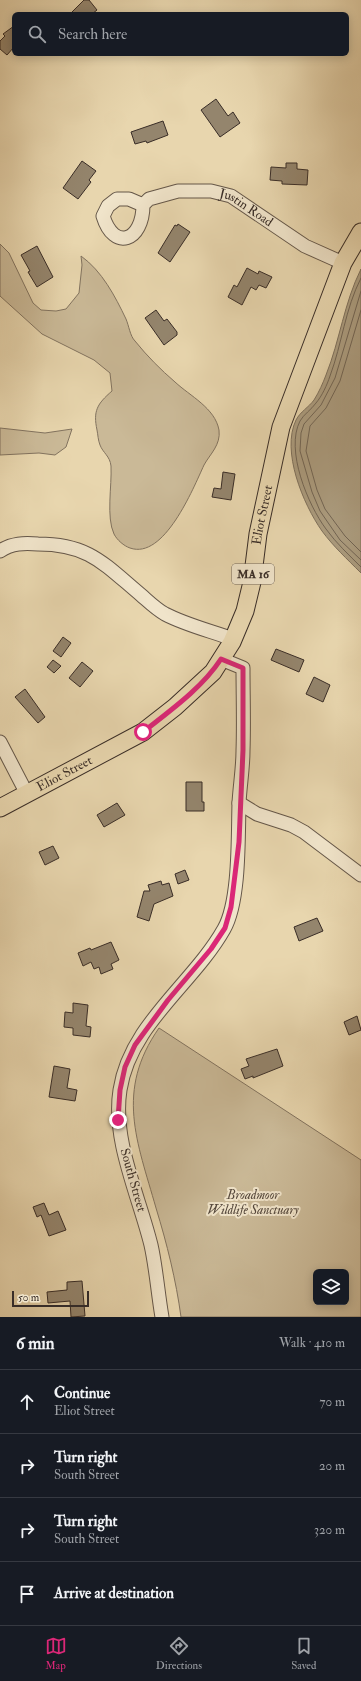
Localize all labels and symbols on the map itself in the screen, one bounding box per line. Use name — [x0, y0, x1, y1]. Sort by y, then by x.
street label: Justin Road — [217, 185, 277, 230]
street label: Eliot Street — [249, 484, 276, 546]
road number: MA 16 — [232, 564, 274, 584]
route start — [134, 723, 152, 741]
street label: Eliot Street — [34, 752, 95, 795]
route end — [109, 1111, 127, 1129]
street label: South Street — [116, 1146, 150, 1214]
park label: Broadmoor Wildlife Sanctuary — [207, 1187, 299, 1218]
scale bar — [12, 1289, 89, 1308]

